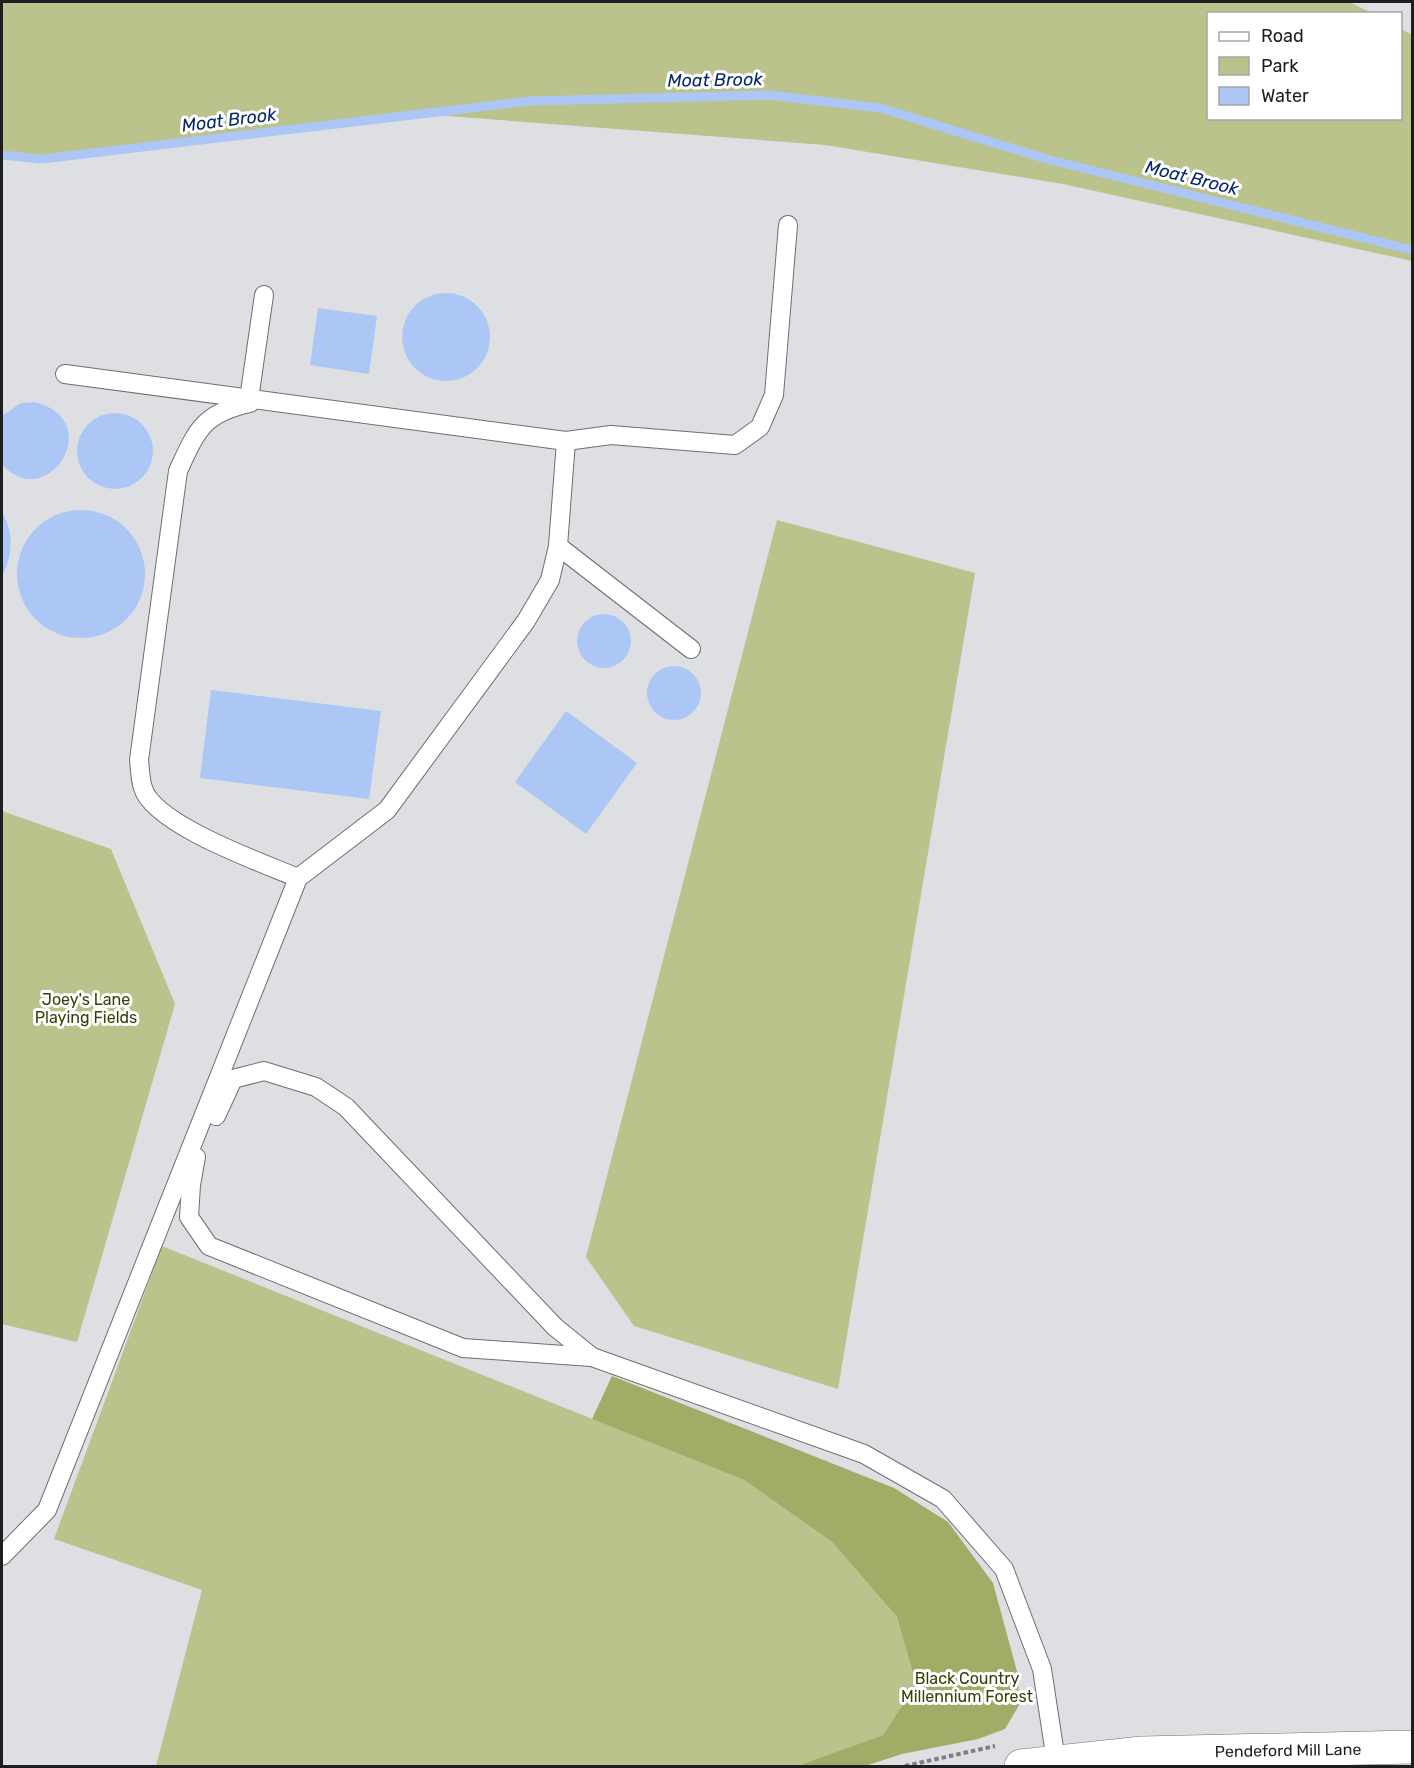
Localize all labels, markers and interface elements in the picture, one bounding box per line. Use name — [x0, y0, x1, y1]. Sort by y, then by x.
legend — [1207, 12, 1402, 120]
text: Road — [1261, 25, 1304, 47]
text: Park — [1261, 55, 1299, 77]
water label: Moat Brook — [667, 68, 764, 92]
text: Water — [1261, 85, 1309, 107]
water label: Moat Brook — [180, 103, 278, 137]
water label: Moat Brook — [1143, 156, 1242, 200]
park label: Joey's Lane Playing Fields — [35, 990, 137, 1027]
park label: Black Country Millennium Forest — [901, 1669, 1033, 1706]
street label: Pendeford Mill Lane — [1215, 1740, 1361, 1761]

